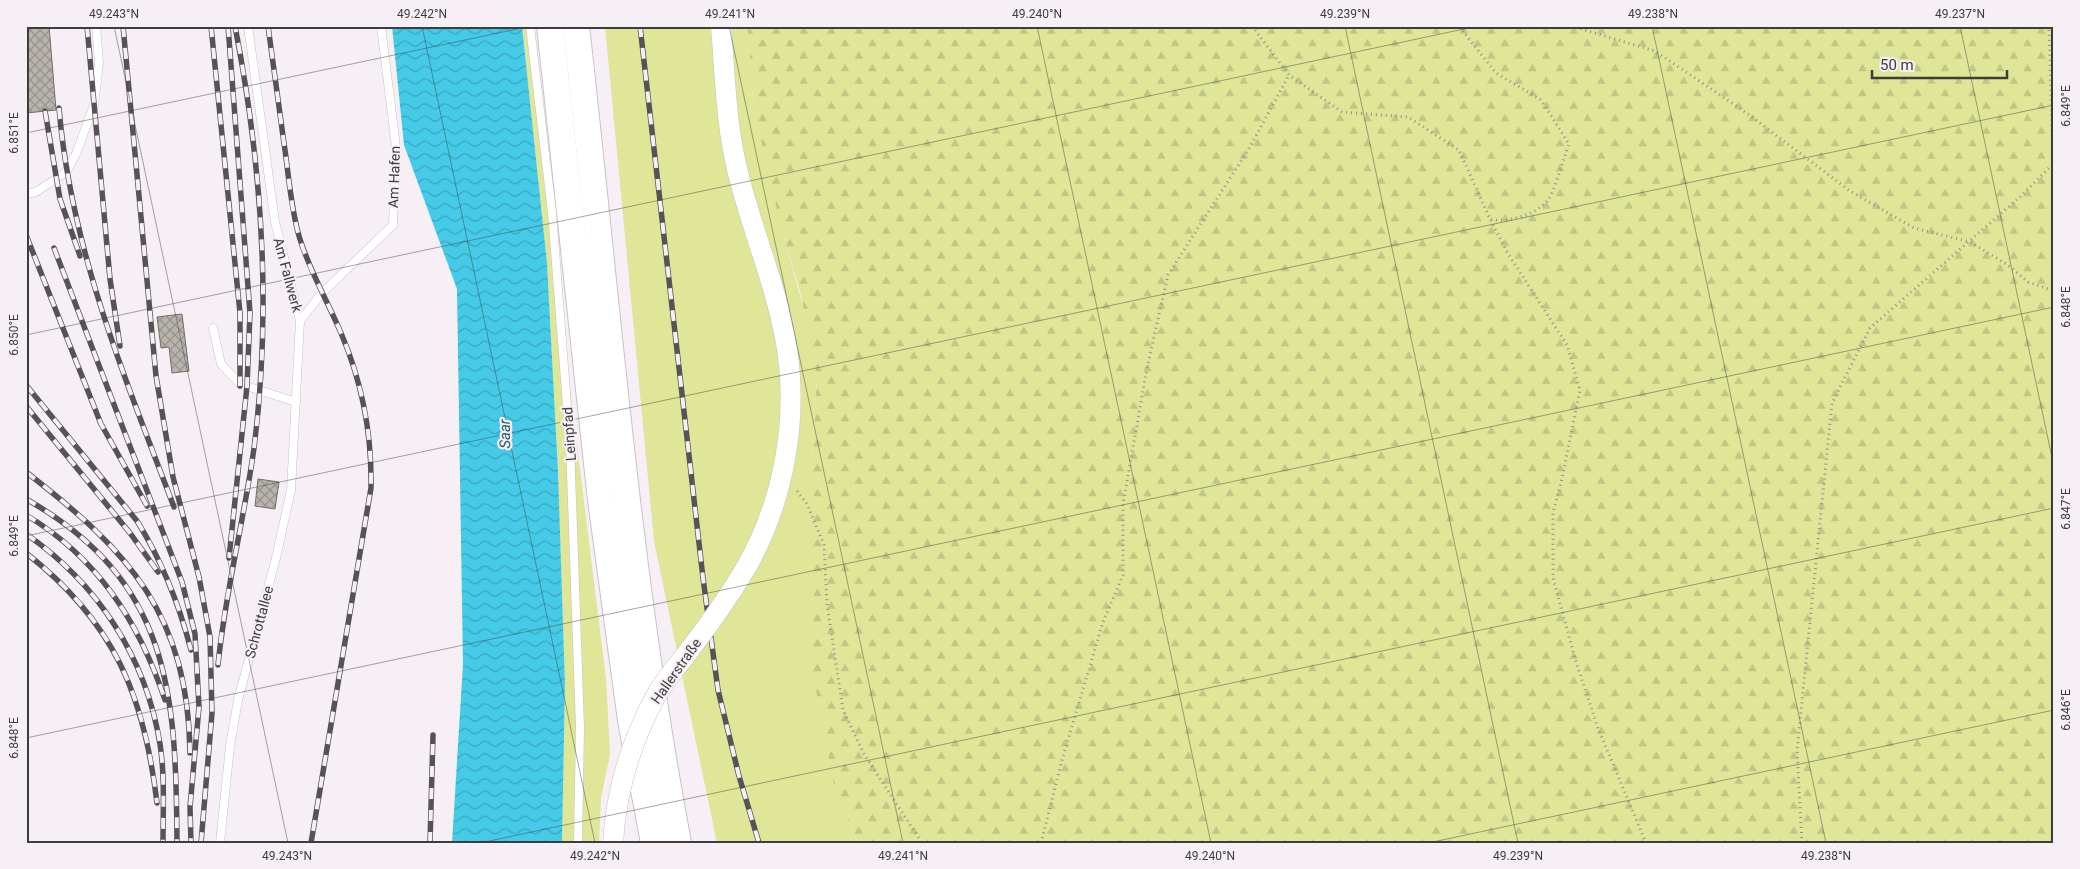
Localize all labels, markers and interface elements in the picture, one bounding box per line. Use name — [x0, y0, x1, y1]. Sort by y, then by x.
text: 49.243°N — [89, 7, 139, 21]
text: 49.242°N — [397, 7, 447, 21]
text: 49.241°N — [705, 7, 755, 21]
text: 49.240°N — [1012, 7, 1062, 21]
text: 49.239°N — [1320, 7, 1370, 21]
text: 49.238°N — [1628, 7, 1678, 21]
text: 49.237°N — [1935, 7, 1985, 21]
scale bar — [1872, 48, 2008, 80]
text: 50 m — [1880, 56, 1914, 74]
text: 6.849°E — [2059, 85, 2073, 127]
text: 6.851°E — [7, 112, 21, 154]
street label: Am Hafen — [385, 146, 403, 208]
street label: Am Fallwerk — [270, 236, 306, 315]
text: 6.848°E — [2059, 286, 2073, 328]
text: 6.850°E — [7, 314, 21, 356]
street label: Leinpfad — [559, 406, 579, 462]
water label: Saar — [496, 418, 514, 449]
text: 6.847°E — [2059, 488, 2073, 530]
text: 6.849°E — [7, 515, 21, 557]
street label: Schrottallee — [242, 584, 276, 660]
street label: Hallerstraße — [648, 635, 704, 707]
text: 6.846°E — [2059, 689, 2073, 731]
text: 6.848°E — [7, 717, 21, 759]
text: 49.243°N — [262, 849, 312, 863]
text: 49.242°N — [570, 849, 620, 863]
text: 49.241°N — [878, 849, 928, 863]
text: 49.240°N — [1185, 849, 1235, 863]
text: 49.239°N — [1493, 849, 1543, 863]
text: 49.238°N — [1801, 849, 1851, 863]

